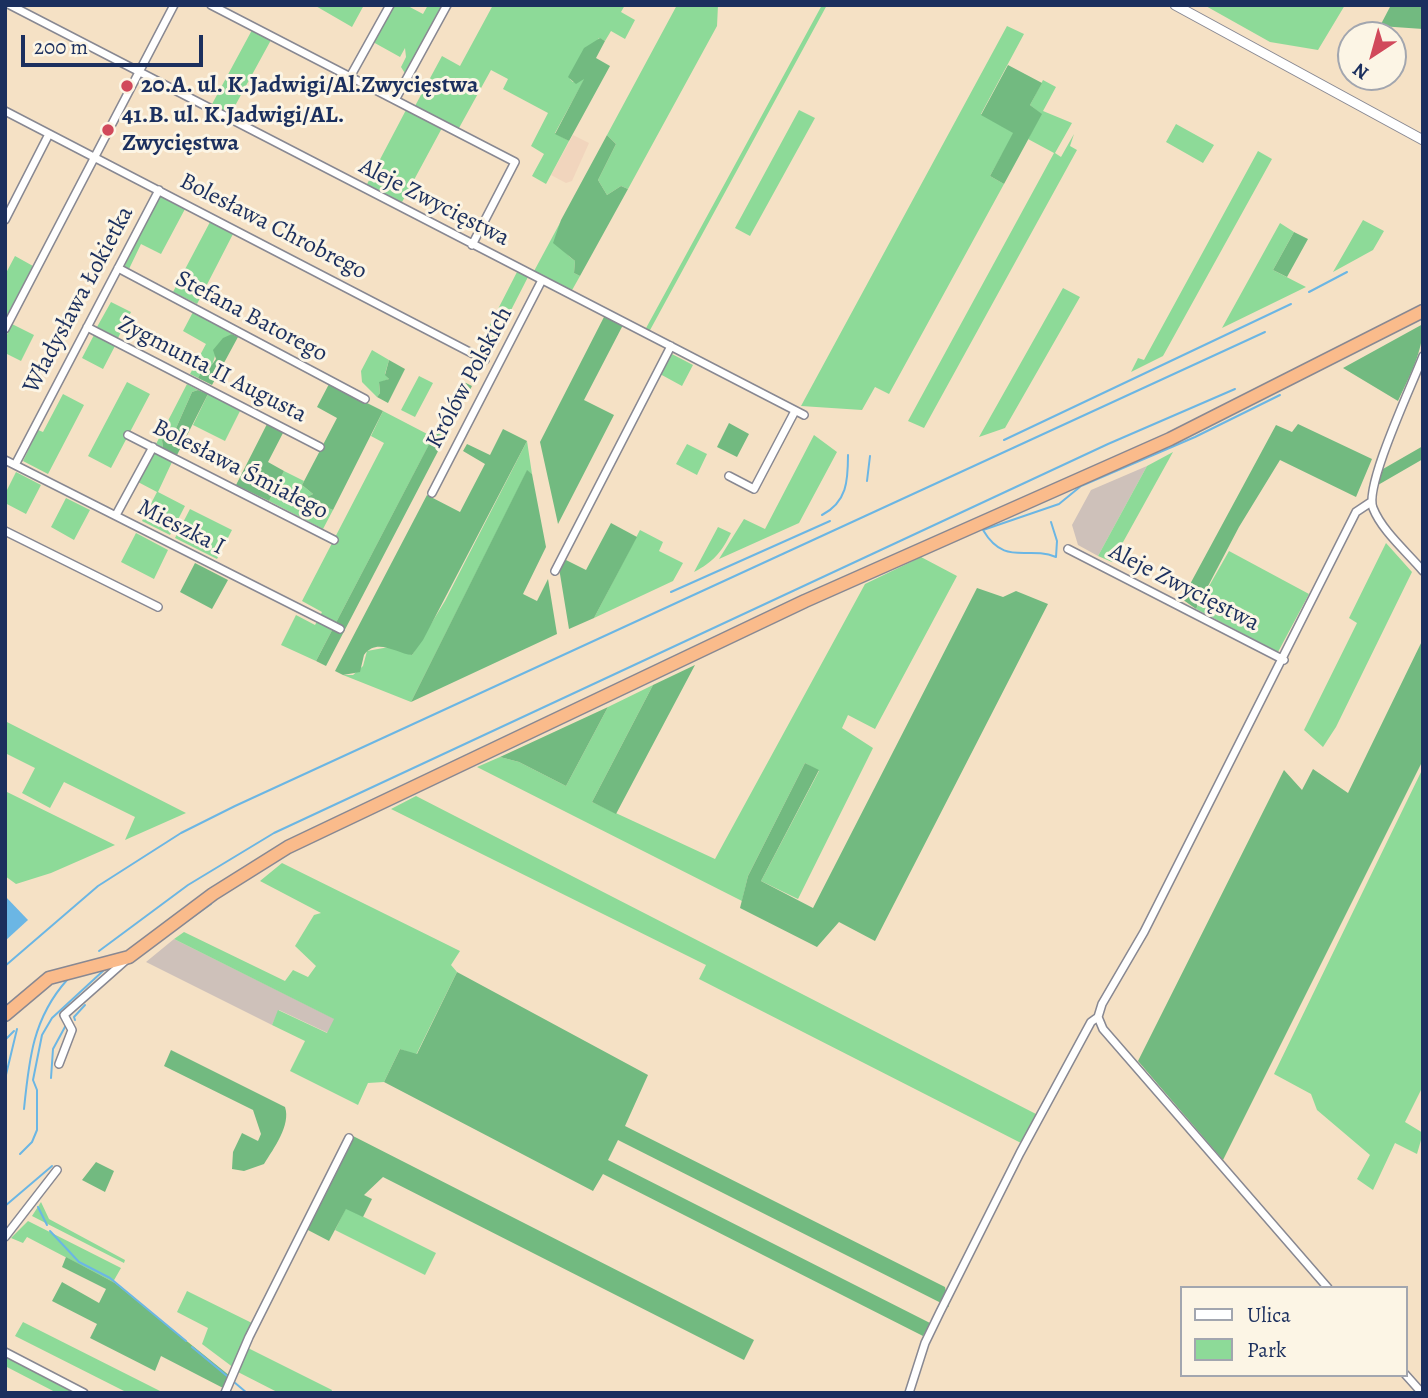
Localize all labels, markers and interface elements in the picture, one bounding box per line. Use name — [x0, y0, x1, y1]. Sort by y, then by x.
scale bar — [24, 21, 206, 65]
north arrow — [1337, 21, 1407, 91]
text: 200 m — [34, 33, 88, 61]
text: N — [1348, 57, 1374, 86]
place label: 20.A. ul. K.Jadwigi/Al.Zwycięstwa — [141, 72, 479, 100]
marker: 20.A. ul. K.Jadwigi/Al.Zwycięstwa — [119, 78, 135, 94]
place label: 41.B. ul. K.Jadwigi/AL. Zwycięstwa — [122, 102, 344, 158]
marker: 41.B. ul. K.Jadwigi/AL. Zwycięstwa — [100, 122, 116, 138]
street label: Aleje Zwycięstwa — [354, 153, 514, 253]
street label: Bolesława Chrobrego — [175, 167, 371, 287]
street label: Władysława Łokietka — [17, 201, 141, 399]
street label: Stefana Batorego — [170, 265, 332, 369]
street label: Królów Polskich — [421, 302, 519, 454]
street label: Zygmunta II Augusta — [113, 310, 311, 430]
street label: Bolesława Śmiałego — [147, 413, 333, 527]
street label: Mieszka I — [132, 494, 230, 562]
street label: Aleje Zwycięstwa — [1104, 538, 1264, 638]
legend — [1180, 1286, 1407, 1377]
text: Ulica — [1247, 1301, 1291, 1329]
text: Park — [1247, 1336, 1286, 1364]

